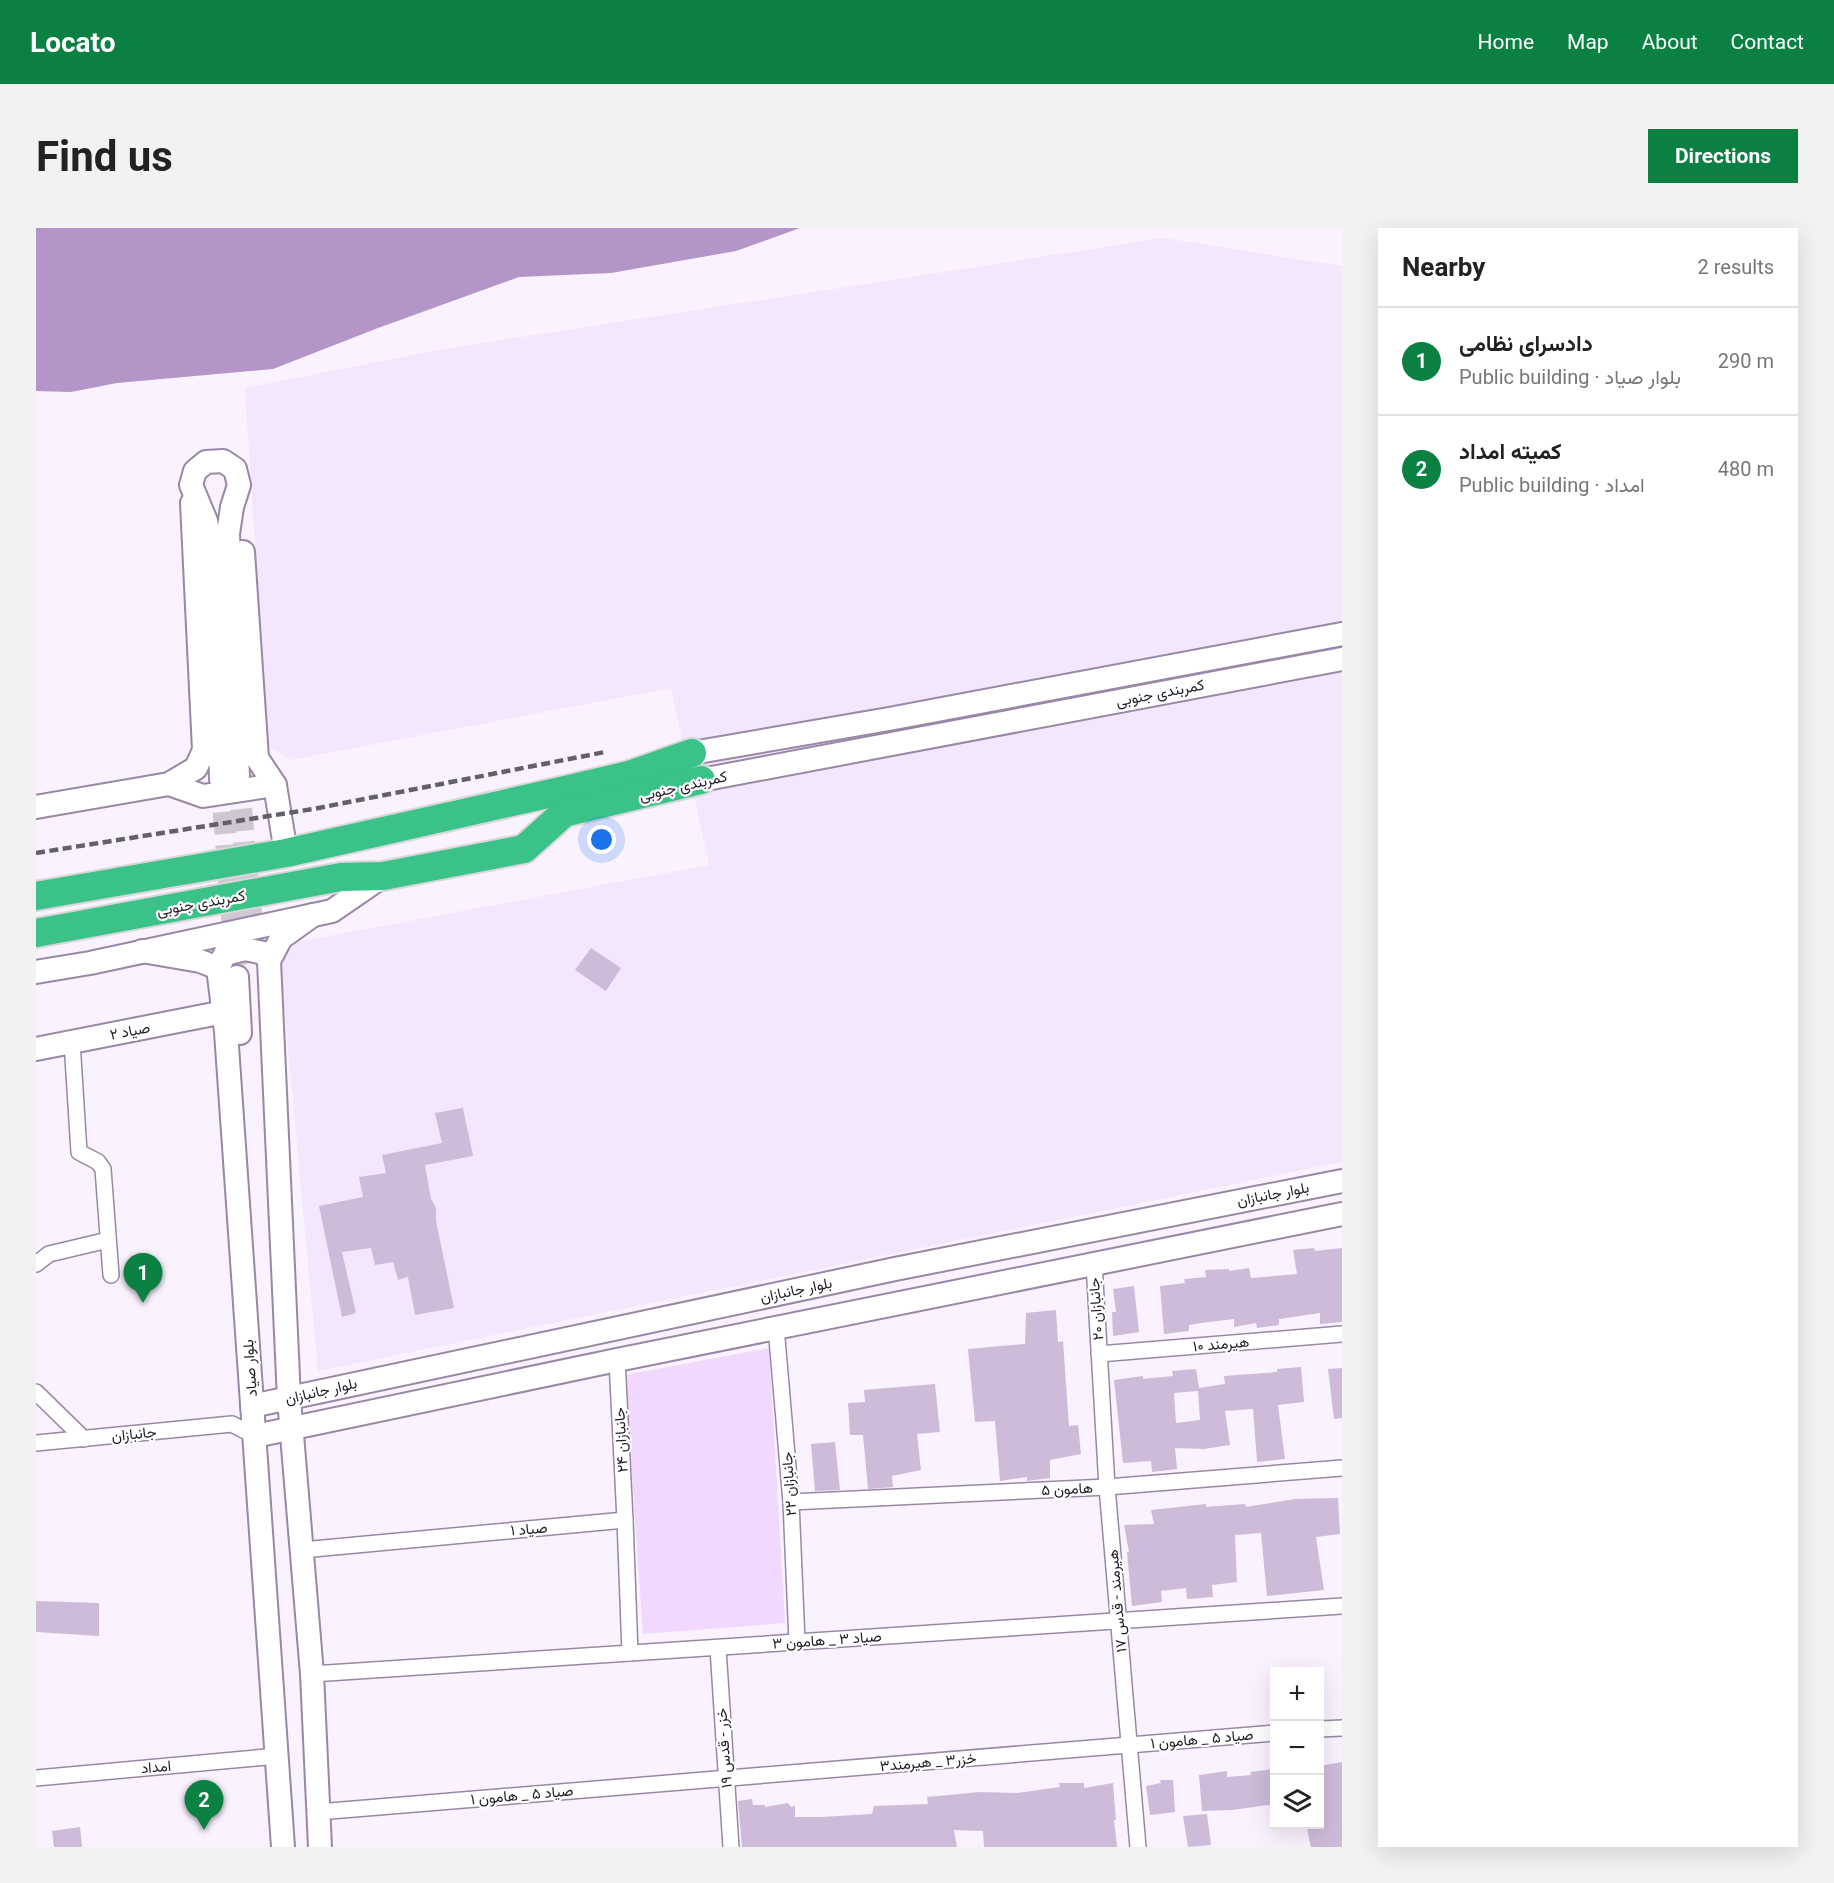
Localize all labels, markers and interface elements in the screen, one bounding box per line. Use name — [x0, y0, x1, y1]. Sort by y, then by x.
text: Locato — [30, 26, 115, 59]
text: Home — [1478, 30, 1534, 54]
text: Map — [1567, 30, 1609, 54]
text: About — [1642, 30, 1698, 54]
text: Contact — [1731, 30, 1804, 54]
button: Directions — [1648, 129, 1798, 183]
text: Find us — [36, 132, 173, 181]
text: Nearby — [1402, 252, 1485, 282]
text: 2 results — [1698, 255, 1774, 279]
text: دادسرای نظامی — [1459, 331, 1593, 356]
text: 1 — [1416, 349, 1427, 373]
text: 290 m — [1718, 349, 1774, 373]
text: Public building · بلوار صیاد — [1459, 365, 1681, 389]
text: کمیته امداد — [1459, 439, 1561, 464]
text: 2 — [1416, 457, 1427, 481]
text: 480 m — [1718, 457, 1774, 481]
text: Public building · امداد — [1459, 473, 1645, 497]
street label: کمربندی جنوبی — [1114, 676, 1206, 711]
street label: کمربندی جنوبی — [637, 767, 729, 806]
your location — [587, 825, 616, 854]
street label: کمربندی جنوبی — [155, 886, 247, 921]
street label: صیاد ۲ — [108, 1018, 152, 1044]
street label: بلوار جانبازان — [1235, 1178, 1311, 1210]
pin: 1 — [124, 1254, 162, 1303]
street label: بلوار جانبازان — [758, 1274, 834, 1306]
street label: جانبازان ۲۰ — [1085, 1277, 1107, 1341]
street label: هیرمند ۱۰ — [1192, 1333, 1250, 1355]
street label: بلوار صیاد — [239, 1339, 261, 1397]
street label: بلوار جانبازان — [283, 1374, 359, 1408]
street label: جانبازان ۲۴ — [610, 1407, 632, 1473]
street label: جانبازان — [111, 1423, 157, 1445]
street label: جانبازان ۲۲ — [778, 1451, 800, 1517]
street label: هامون ۵ — [1041, 1479, 1093, 1499]
street label: صیاد ۱ — [510, 1518, 548, 1540]
street label: هیرمند - قدس ۱۷ — [1104, 1549, 1131, 1653]
street label: صیاد ۳ _ هامون ۳ — [772, 1627, 882, 1653]
map controls — [1270, 1667, 1324, 1829]
button: + — [1270, 1667, 1324, 1721]
street label: خزر - قدس ۱۹ — [712, 1707, 737, 1789]
button: − — [1270, 1721, 1324, 1775]
street label: صیاد ۵ _ هامون ۱ — [1150, 1726, 1254, 1752]
street label: خزر۳ _ هیرمند۳ — [879, 1749, 977, 1775]
street label: امداد — [140, 1757, 172, 1777]
button: layers — [1270, 1775, 1324, 1829]
pin: 2 — [184, 1780, 224, 1830]
street label: صیاد ۵ _ هامون ۱ — [470, 1782, 574, 1808]

